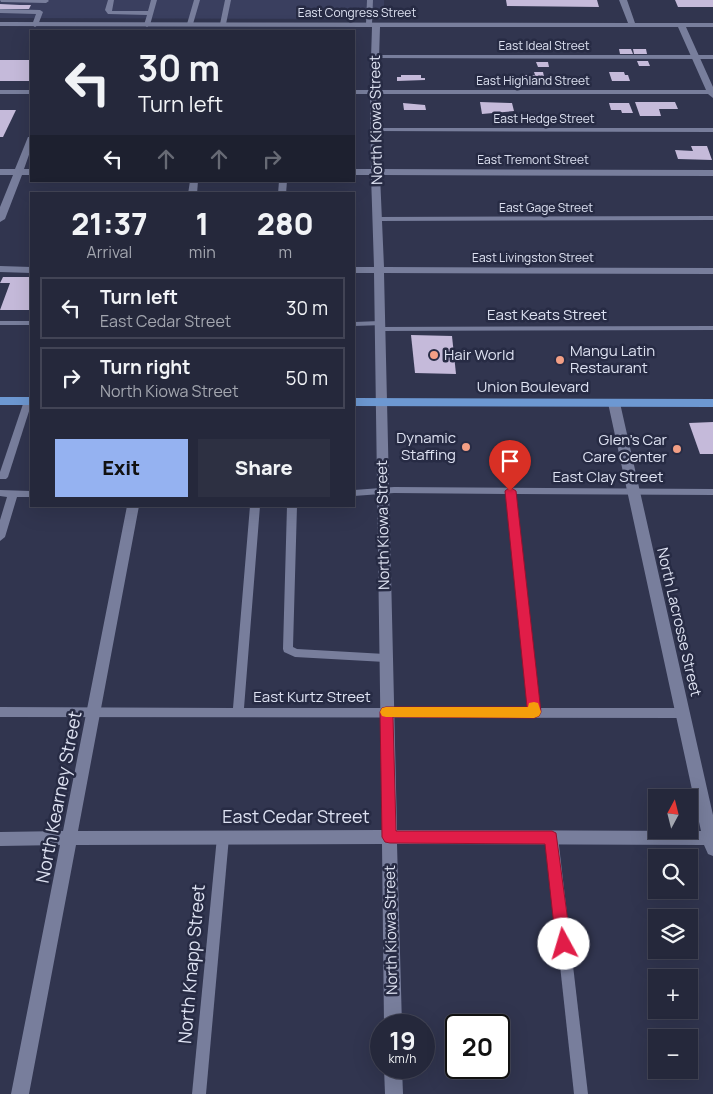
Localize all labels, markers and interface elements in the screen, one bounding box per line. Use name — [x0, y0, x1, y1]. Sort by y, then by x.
street label: East Congress Street — [298, 4, 416, 21]
street label: East Ideal Street — [499, 37, 590, 54]
text: 30 m — [138, 44, 220, 92]
icon: left — [55, 50, 120, 115]
street label: North Kiowa Street — [364, 55, 387, 185]
street label: East Highland Street — [476, 72, 590, 89]
text: Turn left — [138, 89, 223, 119]
street label: East Hedge Street — [493, 110, 595, 127]
icon: left — [99, 145, 127, 173]
icon: ahead — [152, 145, 180, 173]
icon: ahead — [205, 145, 233, 173]
icon: right — [258, 145, 286, 173]
street label: East Tremont Street — [477, 151, 589, 168]
street label: East Gage Street — [499, 199, 593, 216]
text: 21:37 — [71, 203, 148, 244]
text: 1 — [195, 203, 209, 244]
text: 280 — [257, 203, 314, 244]
text: Arrival — [87, 241, 132, 263]
text: min — [189, 241, 216, 263]
text: m — [279, 241, 292, 263]
street label: East Livingston Street — [472, 249, 594, 266]
text: Turn left — [100, 284, 178, 310]
icon: left — [57, 294, 85, 322]
text: 30 m — [286, 295, 328, 321]
street label: East Keats Street — [487, 304, 607, 325]
text: East Cedar Street — [100, 310, 231, 332]
place label: Mangu Latin Restaurant — [570, 340, 655, 378]
place label: Hair World — [444, 344, 514, 365]
marker: Hair World — [428, 349, 440, 361]
text: Turn right — [100, 354, 190, 380]
marker: Mangu Latin Restaurant — [554, 354, 566, 366]
icon: right — [57, 364, 85, 392]
text: 50 m — [286, 365, 328, 391]
street label: Union Boulevard — [477, 376, 589, 397]
text: North Kiowa Street — [100, 380, 239, 402]
place label: Dynamic Staffing — [396, 427, 456, 465]
place label: Glen's Car Care Center — [583, 429, 668, 467]
button: Exit — [55, 439, 188, 497]
button: Share — [198, 439, 330, 497]
pin — [489, 440, 531, 491]
marker: Dynamic Staffing — [460, 441, 472, 453]
marker: Glen's Car Care Center — [671, 443, 683, 455]
icon: arrive — [496, 447, 524, 475]
street label: North Kiowa Street — [371, 460, 394, 590]
street label: East Clay Street — [553, 466, 663, 487]
street label: North Lacrosse Street — [652, 545, 707, 698]
street label: East Kurtz Street — [253, 686, 371, 707]
street label: North Kearney Street — [30, 709, 86, 885]
north arrow — [648, 789, 698, 839]
map controls — [648, 789, 698, 1079]
street label: East Cedar Street — [222, 804, 370, 828]
button: search — [648, 849, 698, 899]
street label: North Kiowa Street — [379, 865, 402, 995]
street label: North Knapp Street — [172, 883, 210, 1045]
button: layers — [648, 909, 698, 959]
position arrow — [537, 917, 589, 969]
button: + — [648, 969, 698, 1019]
speed limit sign: 20 — [445, 1014, 510, 1079]
text: 19 — [389, 1023, 416, 1058]
button: − — [648, 1029, 698, 1079]
text: km/h — [389, 1050, 416, 1067]

